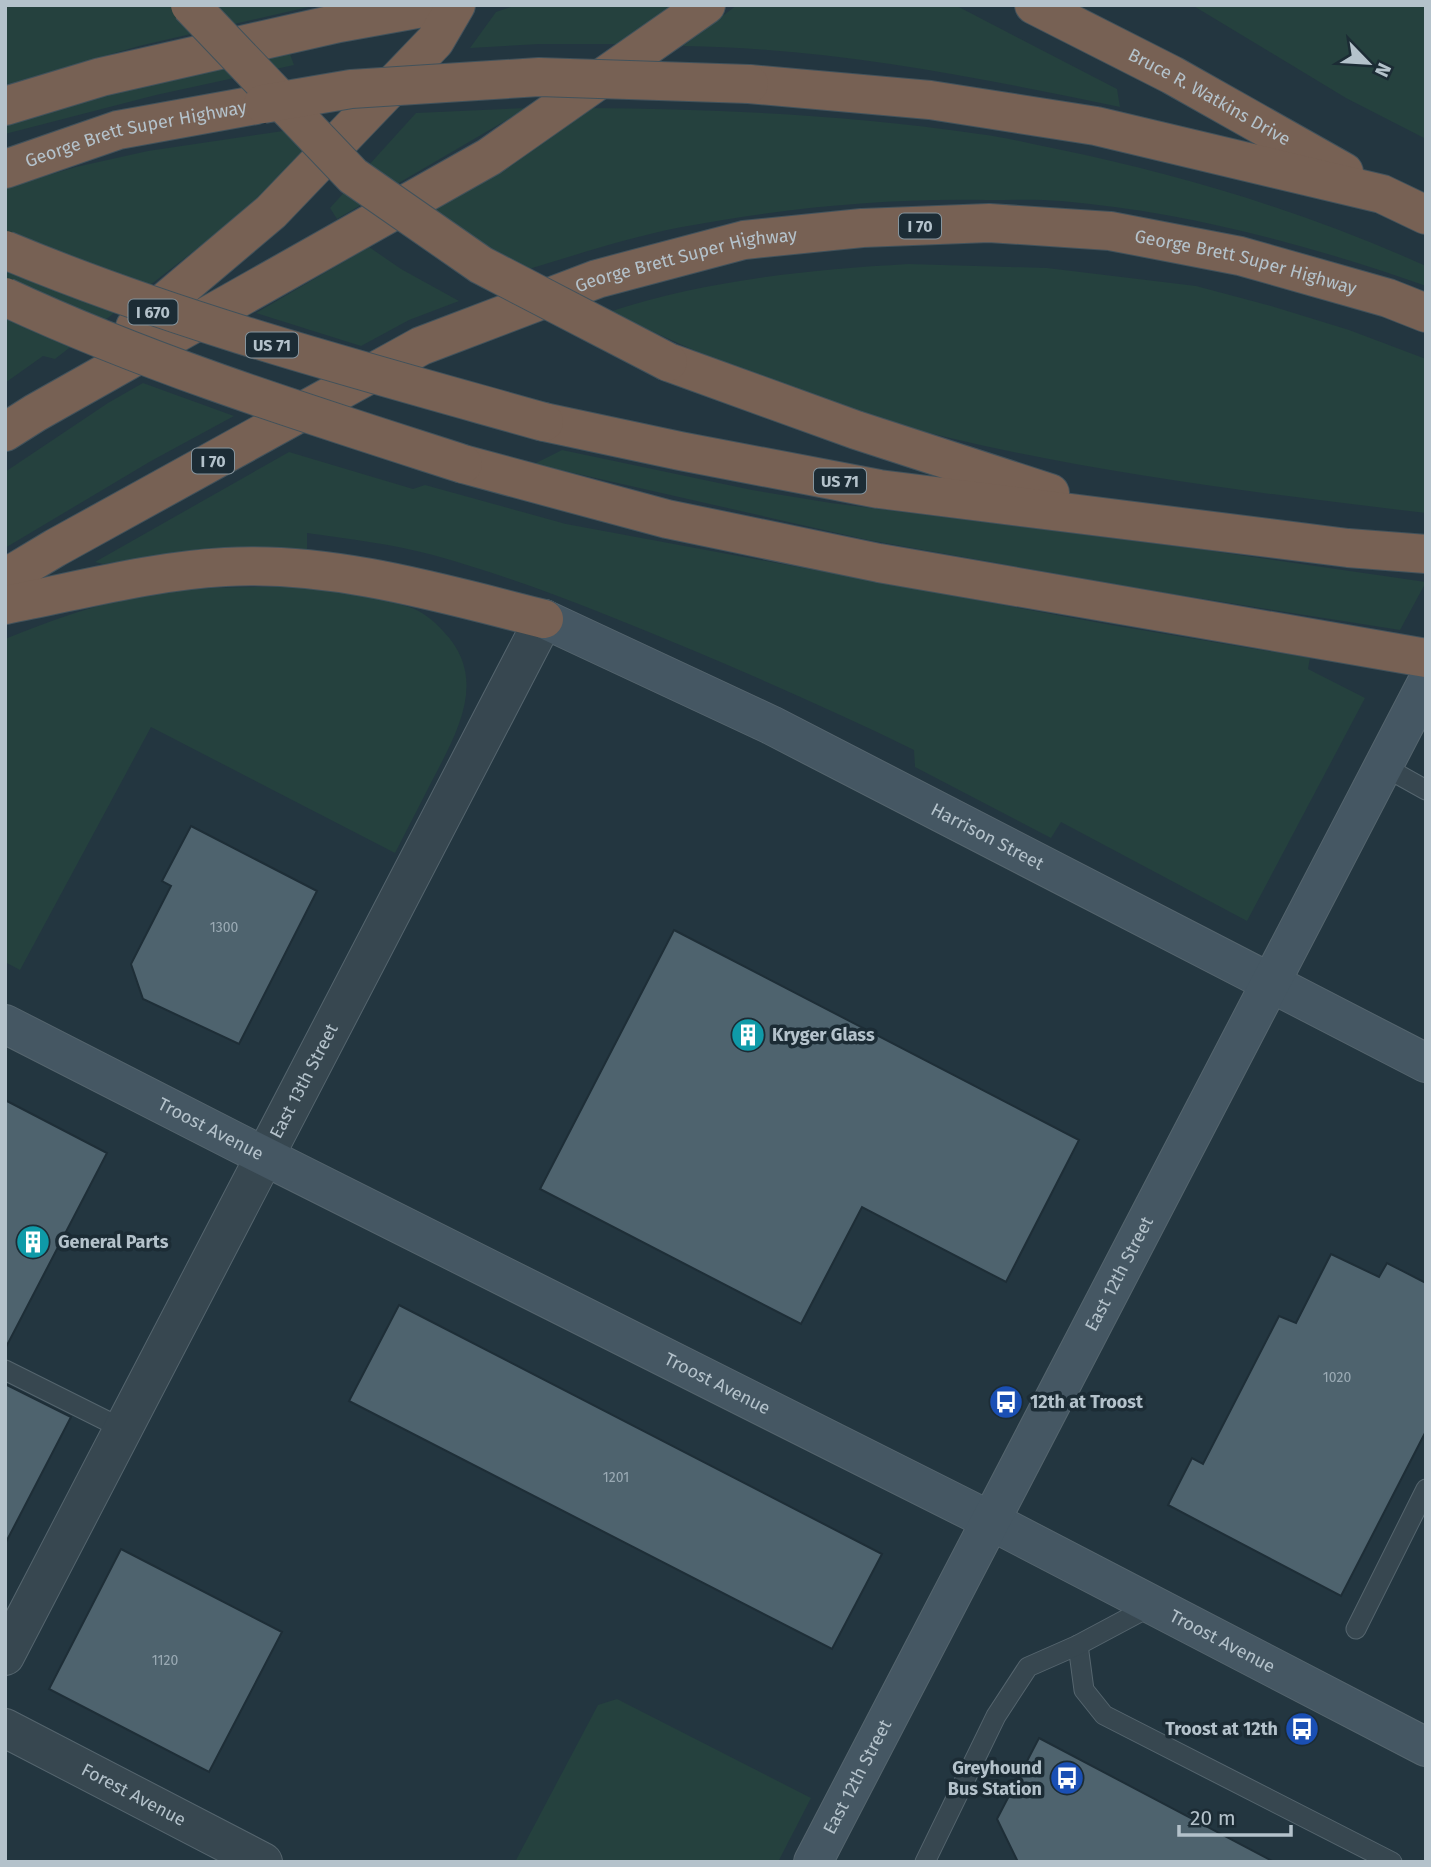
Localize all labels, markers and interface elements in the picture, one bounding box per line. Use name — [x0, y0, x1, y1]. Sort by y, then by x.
north arrow — [1333, 28, 1403, 98]
street label: Bruce R. Watkins Drive — [1124, 44, 1294, 151]
text: N — [1370, 59, 1396, 81]
street label: George Brett Super Highway — [22, 96, 248, 172]
road number: I 70 — [899, 214, 941, 238]
street label: George Brett Super Highway — [572, 224, 798, 297]
street label: George Brett Super Highway — [1133, 225, 1359, 300]
road number: I 670 — [128, 300, 178, 324]
road number: US 71 — [246, 332, 298, 358]
road number: I 70 — [192, 448, 234, 474]
road number: US 71 — [814, 468, 866, 494]
street label: Harrison Street — [927, 798, 1048, 875]
house number: 1300 — [210, 919, 239, 936]
building icon: Kryger Glass — [729, 1016, 767, 1054]
street label: East 13th Street — [265, 1020, 343, 1142]
place label: Kryger Glass — [772, 1024, 875, 1046]
street label: Troost Avenue — [154, 1093, 267, 1165]
street label: East 12th Street — [1080, 1212, 1158, 1335]
building icon: General Parts — [14, 1223, 52, 1261]
place label: General Parts — [58, 1231, 169, 1253]
street label: Troost Avenue — [661, 1348, 774, 1419]
house number: 1020 — [1323, 1369, 1351, 1386]
bus stop icon: 12th at Troost — [987, 1383, 1025, 1421]
place label: 12th at Troost — [1030, 1391, 1144, 1413]
house number: 1201 — [603, 1469, 629, 1486]
street label: Troost Avenue — [1166, 1605, 1279, 1678]
house number: 1120 — [152, 1652, 179, 1669]
bus stop icon: Troost at 12th — [1283, 1710, 1321, 1748]
street label: East 12th Street — [818, 1715, 896, 1838]
place label: Troost at 12th — [1165, 1718, 1278, 1740]
place label: Greyhound Bus Station — [948, 1757, 1042, 1800]
street label: Forest Avenue — [78, 1759, 190, 1831]
bus stop icon: Greyhound Bus Station — [1048, 1759, 1086, 1797]
scale bar — [1179, 1794, 1291, 1838]
text: 20 m — [1190, 1805, 1236, 1831]

